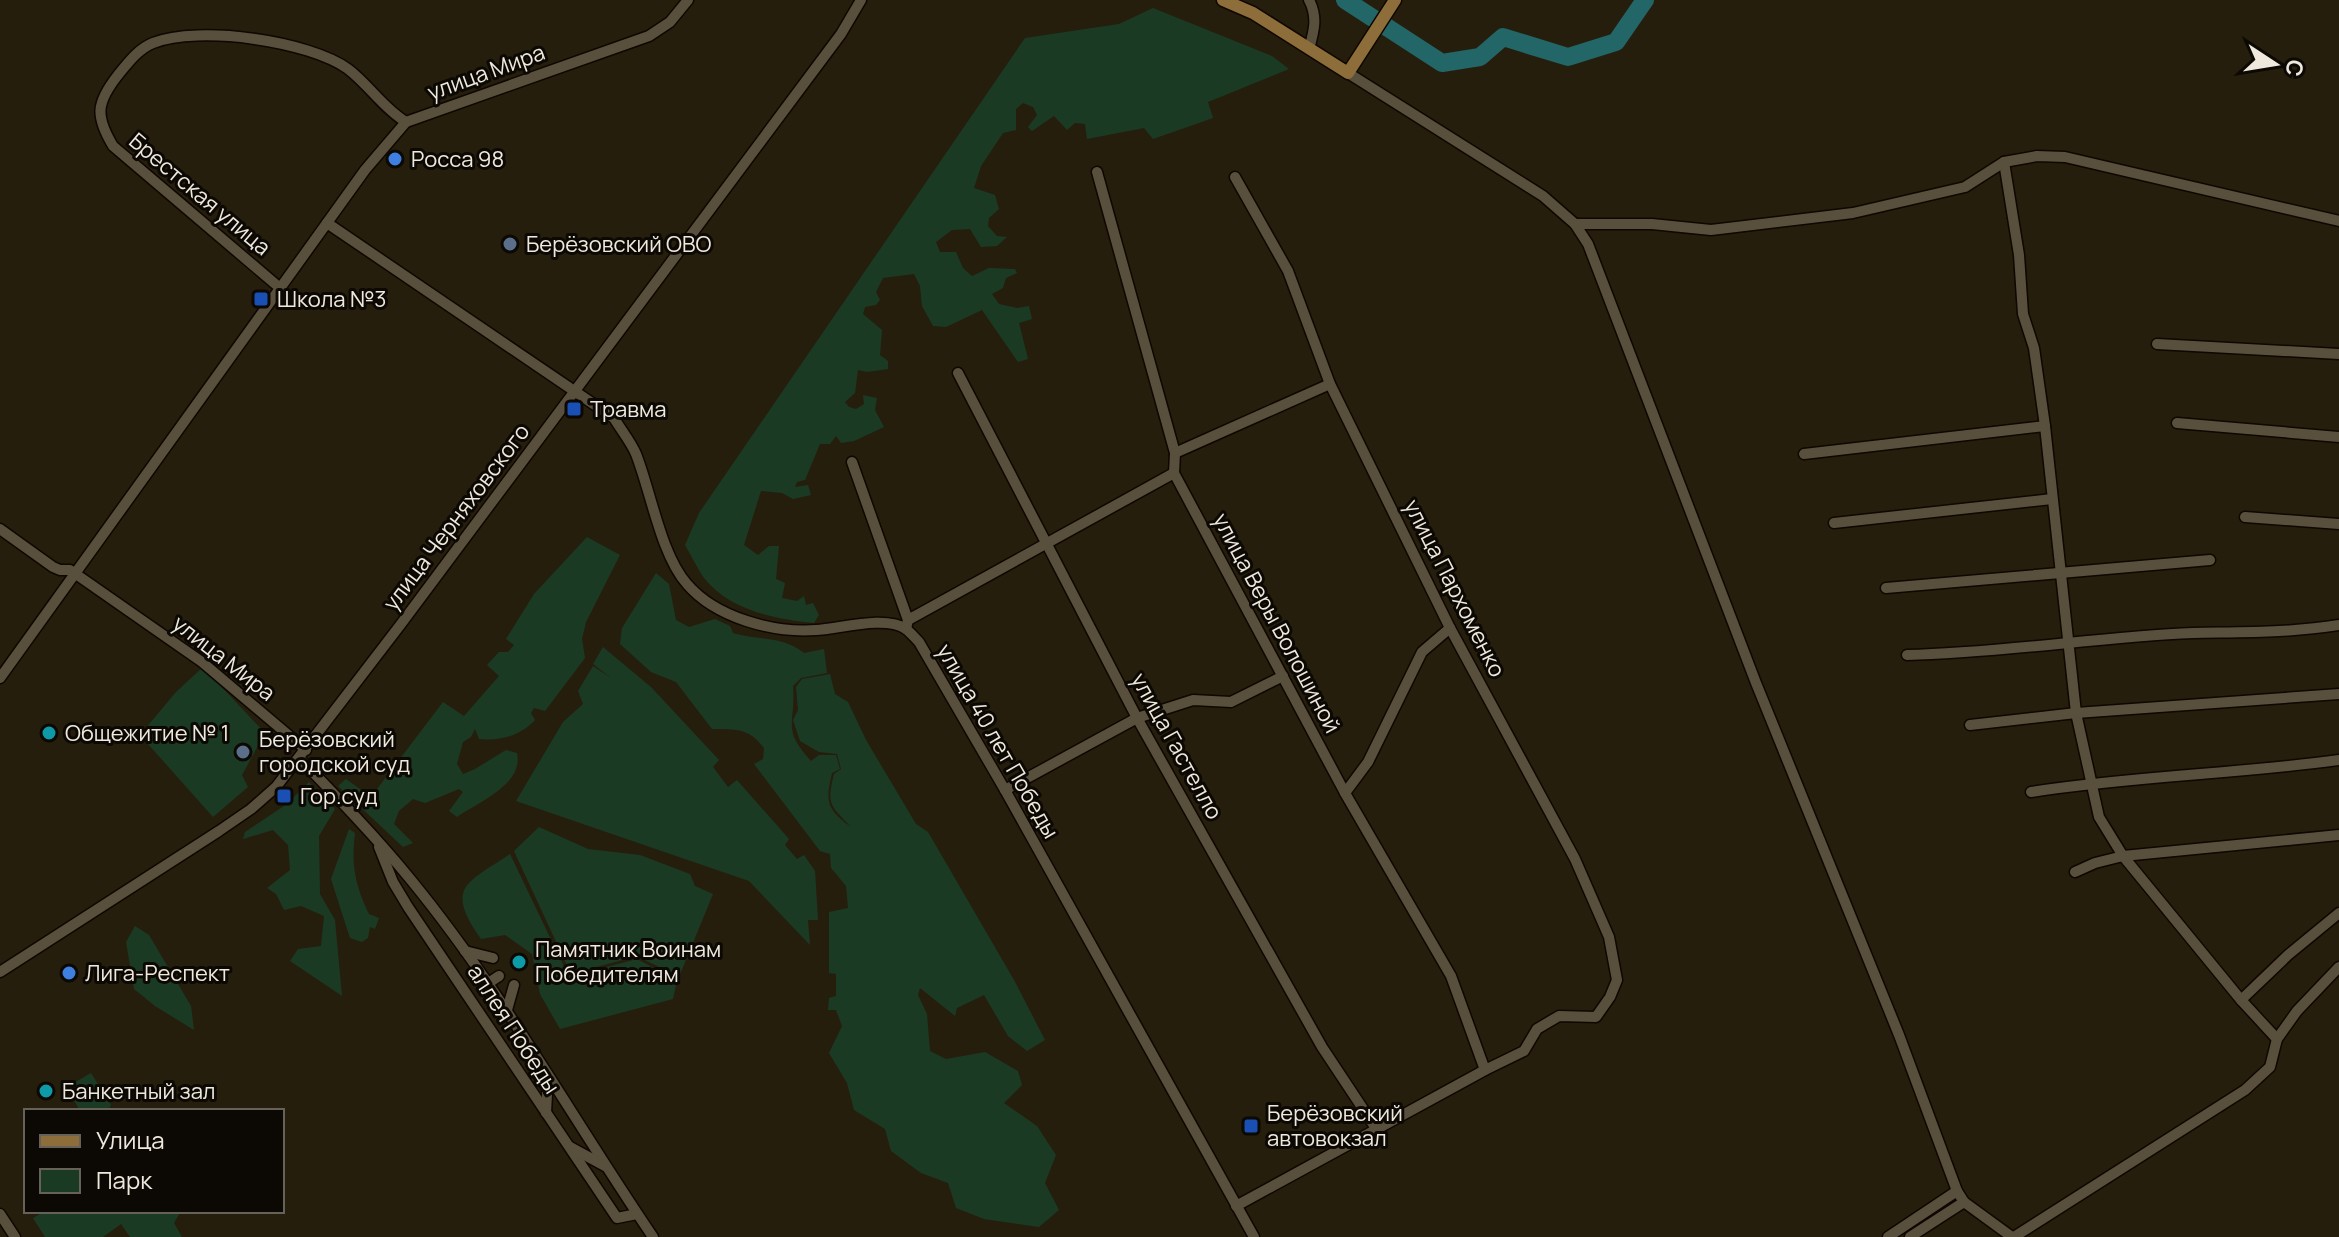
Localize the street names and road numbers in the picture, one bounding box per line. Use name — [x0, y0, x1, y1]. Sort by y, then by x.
street label: улица Мира — [423, 37, 549, 107]
street label: Брестская улица — [123, 126, 277, 262]
street label: улица Черняховского — [376, 417, 536, 617]
street label: улица Пархоменко — [1397, 494, 1513, 682]
street label: улица Веры Волошиной — [1206, 508, 1348, 738]
street label: улица Мира — [166, 608, 282, 708]
street label: улица 40 лет Победы — [930, 638, 1066, 844]
street label: улица Гастелло — [1124, 667, 1230, 825]
street label: аллея Победы — [461, 959, 567, 1099]

